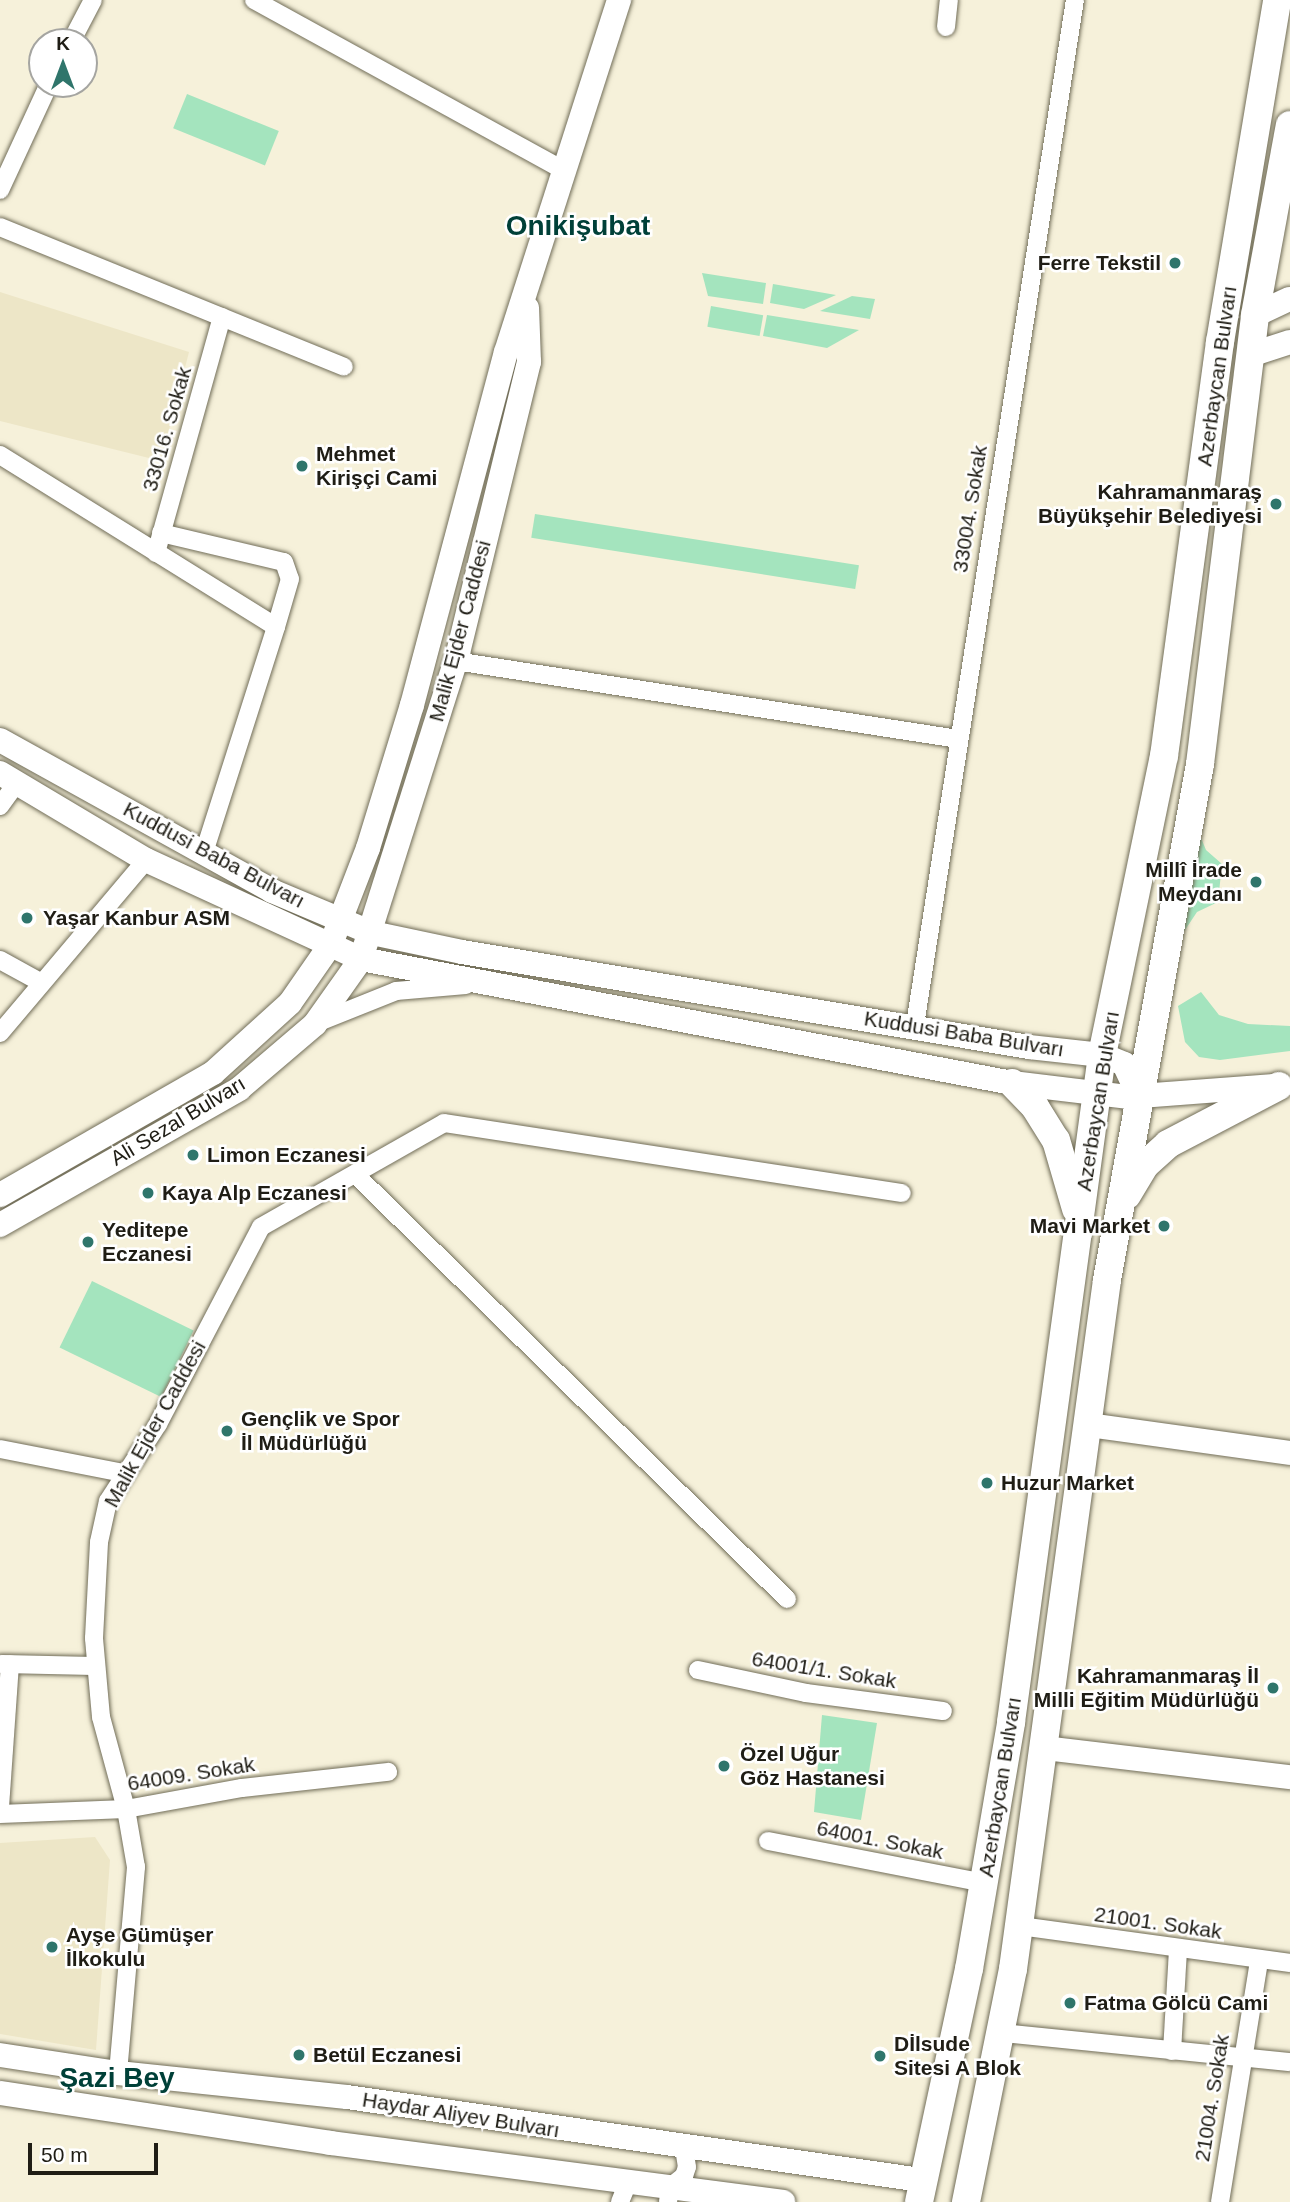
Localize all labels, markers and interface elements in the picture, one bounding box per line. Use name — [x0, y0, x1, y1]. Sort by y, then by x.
north arrow — [28, 28, 98, 98]
text: K — [56, 33, 70, 54]
district label: Onikişubat — [506, 209, 650, 243]
place label: Ferre Tekstil — [1038, 250, 1161, 276]
marker: Ferre Tekstil — [1167, 255, 1183, 271]
street label: Azerbaycan Bulvarı — [1192, 284, 1242, 468]
street label: 33016. Sokak — [137, 364, 197, 494]
place label: Mehmet Kirişçi Cami — [316, 441, 437, 491]
street label: 33004. Sokak — [948, 444, 992, 574]
marker: Mehmet Kirişçi Cami — [294, 458, 310, 474]
place label: Kahramanmaraş Büyükşehir Belediyesi — [1038, 479, 1262, 529]
marker: Kahramanmaraş Büyükşehir Belediyesi — [1268, 496, 1284, 512]
street label: Malik Ejder Caddesi — [424, 538, 496, 724]
street label: Kuddusi Baba Bulvarı — [119, 796, 309, 914]
place label: Millî İrade Meydanı — [1145, 857, 1242, 907]
marker: Millî İrade Meydanı — [1248, 874, 1264, 890]
place label: Yaşar Kanbur ASM — [43, 905, 231, 931]
marker: Yaşar Kanbur ASM — [17, 908, 37, 928]
street label: Kuddusi Baba Bulvarı — [862, 1006, 1066, 1062]
street label: Azerbaycan Bulvarı — [1071, 1009, 1125, 1193]
street label: Ali Sezal Bulvarı — [106, 1071, 250, 1171]
place label: Limon Eczanesi — [207, 1142, 366, 1168]
marker: Limon Eczanesi — [185, 1147, 201, 1163]
place label: Kaya Alp Eczanesi — [162, 1180, 348, 1206]
marker: Kaya Alp Eczanesi — [140, 1185, 156, 1201]
place label: Mavi Market — [1030, 1213, 1150, 1239]
place label: Yeditepe Eczanesi — [102, 1217, 192, 1267]
marker: Mavi Market — [1156, 1218, 1172, 1234]
marker: Yeditepe Eczanesi — [80, 1234, 96, 1250]
street label: Malik Ejder Caddesi — [99, 1336, 211, 1512]
place label: Gençlik ve Spor İl Müdürlüğü — [241, 1406, 400, 1456]
marker: Gençlik ve Spor İl Müdürlüğü — [219, 1423, 235, 1439]
place label: Huzur Market — [1001, 1470, 1134, 1496]
marker: Huzur Market — [979, 1475, 995, 1491]
street label: 64001/1. Sokak — [750, 1646, 898, 1694]
place label: Kahramanmaraş İl Milli Eğitim Müdürlüğü — [1034, 1663, 1259, 1713]
marker: Kahramanmaraş İl Milli Eğitim Müdürlüğü — [1265, 1680, 1281, 1696]
street label: Azerbaycan Bulvarı — [973, 1695, 1027, 1879]
place label: Özel Uğur Göz Hastanesi — [740, 1741, 885, 1791]
street label: 64009. Sokak — [126, 1752, 256, 1796]
marker: Özel Uğur Göz Hastanesi — [714, 1756, 734, 1776]
street label: 64001. Sokak — [815, 1815, 945, 1865]
street label: 21001. Sokak — [1093, 1902, 1223, 1944]
place label: Ayşe Gümüşer İlkokulu — [66, 1922, 213, 1972]
marker: Ayşe Gümüşer İlkokulu — [44, 1939, 60, 1955]
place label: Fatma Gölcü Cami — [1084, 1990, 1268, 2016]
marker: Fatma Gölcü Cami — [1062, 1995, 1078, 2011]
place label: Dİlsude Sitesi A Blok — [894, 2031, 1022, 2081]
street label: 21004. Sokak — [1190, 2033, 1234, 2163]
place label: Betül Eczanesi — [313, 2042, 461, 2068]
marker: Betül Eczanesi — [291, 2047, 307, 2063]
marker: Dİlsude Sitesi A Blok — [872, 2048, 888, 2064]
district label: Şazi Bey — [59, 2061, 175, 2095]
street label: Haydar Aliyev Bulvarı — [360, 2087, 562, 2143]
scale bar — [32, 2128, 161, 2172]
text: 50 m — [41, 2143, 88, 2166]

